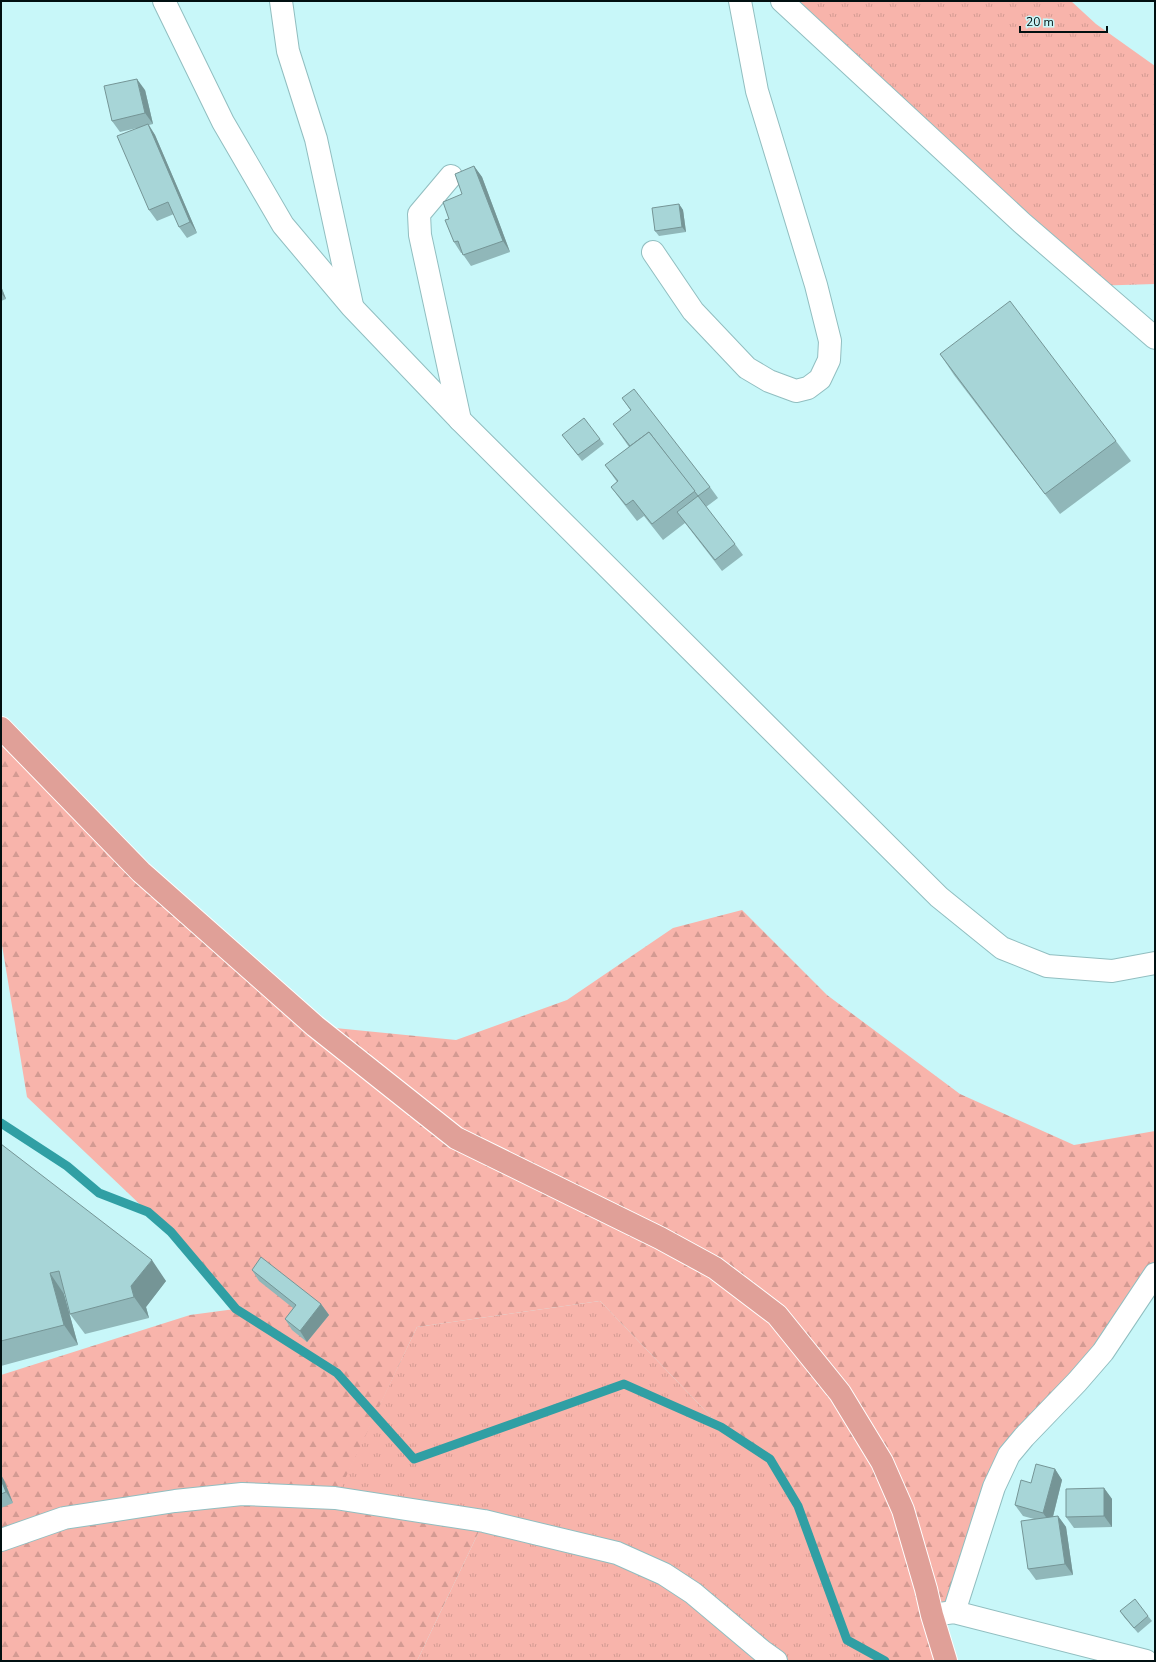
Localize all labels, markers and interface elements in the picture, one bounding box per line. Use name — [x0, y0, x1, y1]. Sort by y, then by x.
scale bar — [1020, 8, 1107, 34]
text: 20 m — [1026, 14, 1054, 30]

